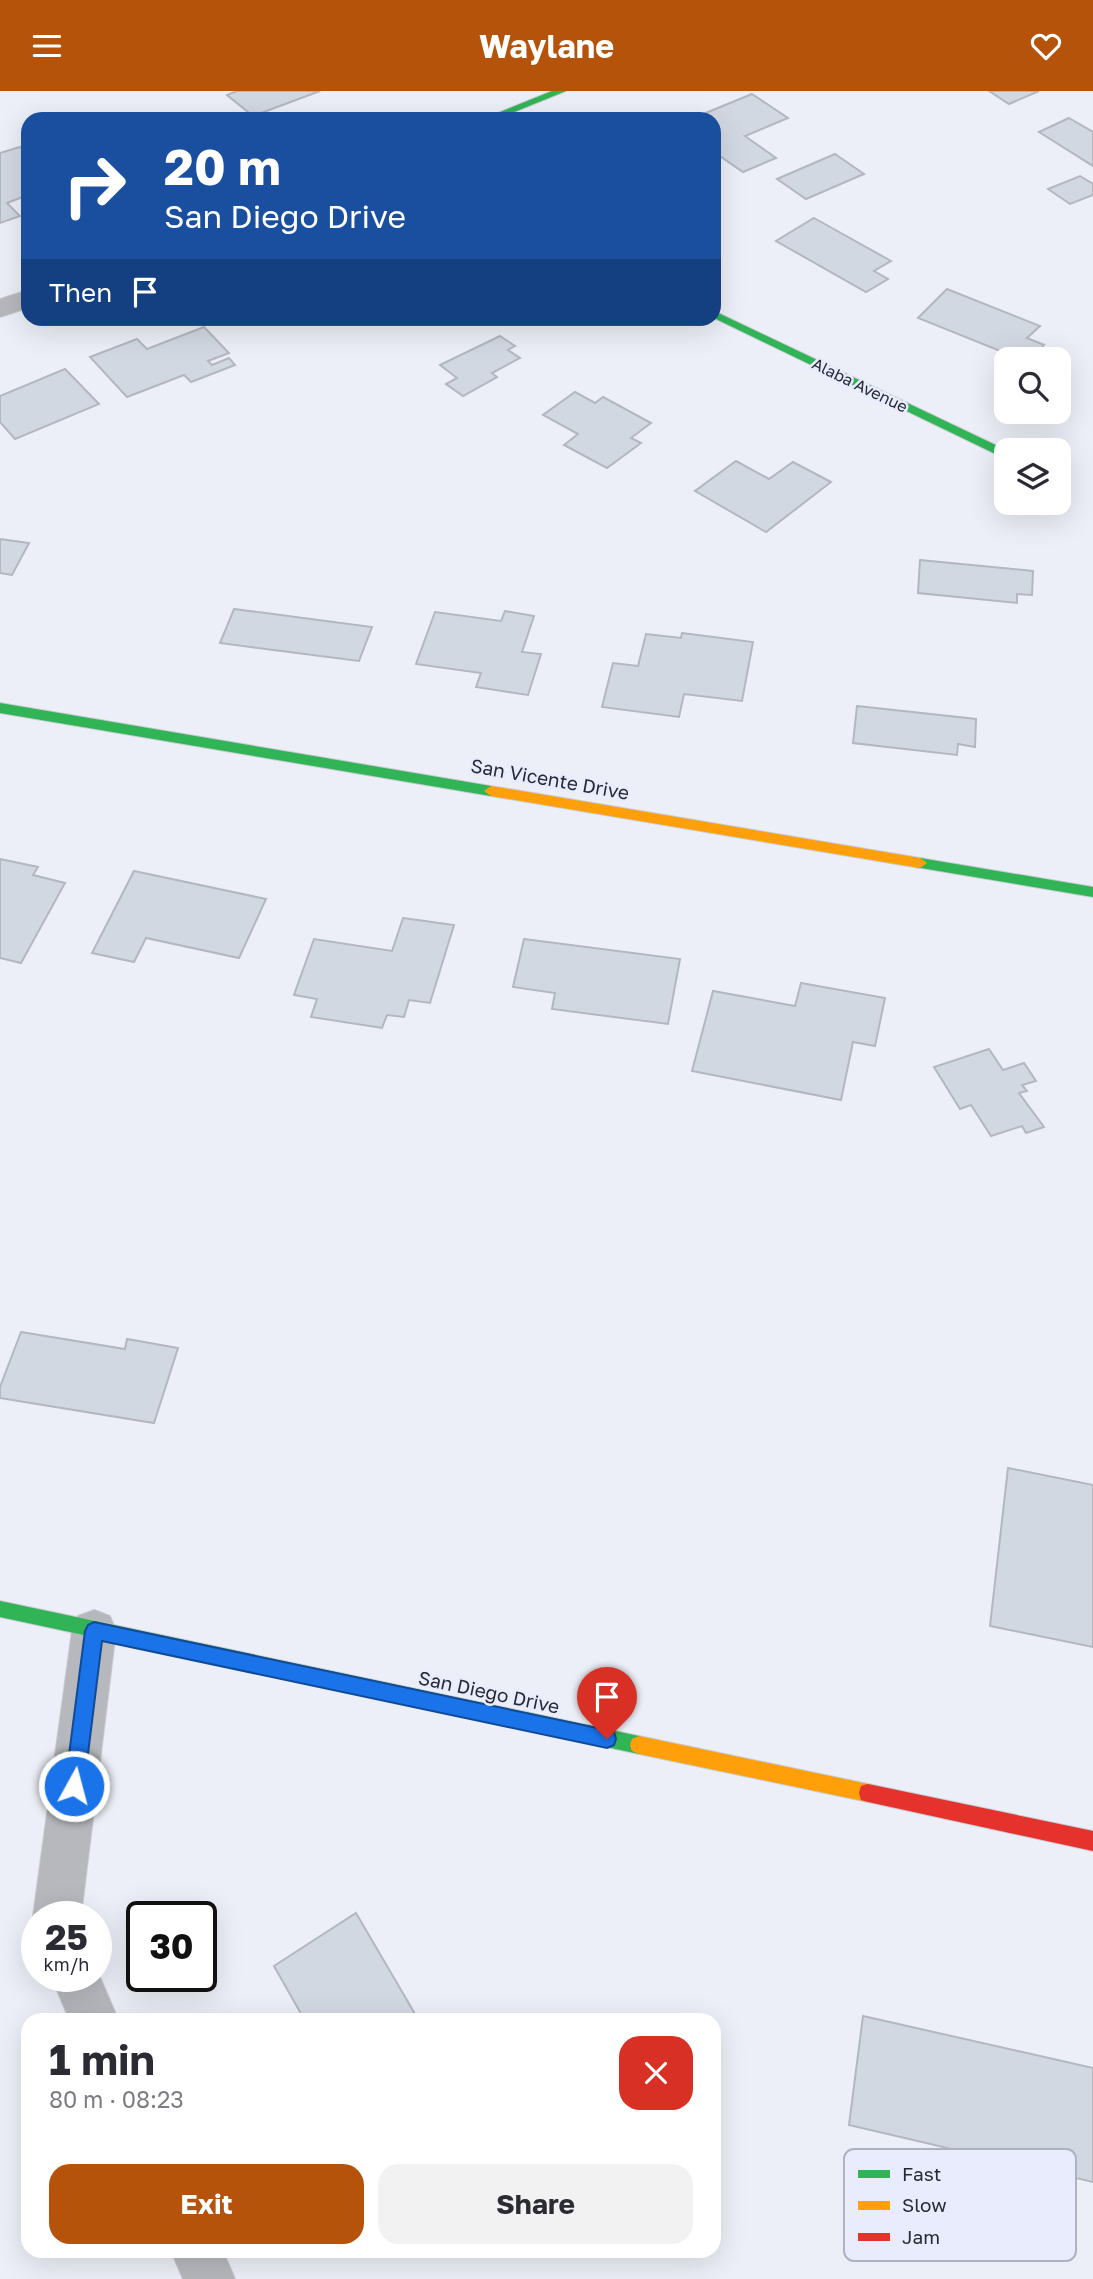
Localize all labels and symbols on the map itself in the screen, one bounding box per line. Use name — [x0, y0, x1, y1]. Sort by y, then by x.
street label: Alaba Avenue — [809, 353, 911, 417]
street label: San Vicente Drive — [469, 753, 631, 804]
street label: San Diego Drive — [416, 1665, 562, 1718]
pin — [577, 1667, 637, 1739]
position arrow — [37, 1749, 111, 1823]
speed limit sign: 30 — [126, 1901, 217, 1992]
legend — [844, 2149, 1076, 2261]
text: Fast — [902, 2162, 941, 2185]
text: Slow — [902, 2193, 947, 2216]
text: Jam — [902, 2225, 940, 2248]

